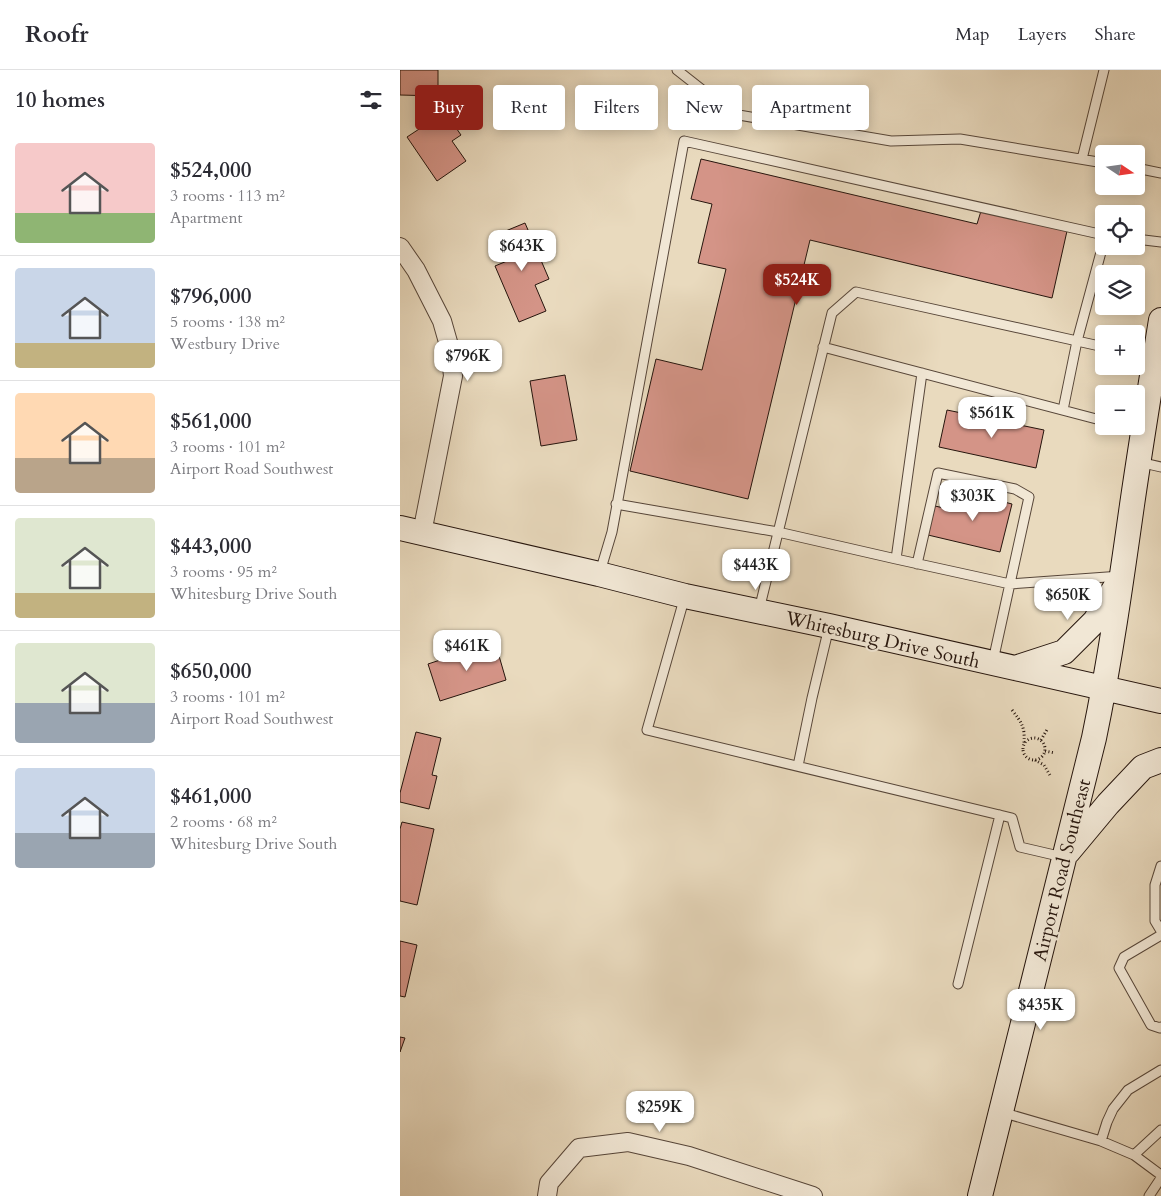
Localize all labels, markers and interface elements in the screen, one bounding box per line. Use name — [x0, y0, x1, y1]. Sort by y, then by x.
text: Roofr — [25, 18, 89, 51]
text: Map — [955, 22, 990, 47]
text: Layers — [1018, 22, 1067, 47]
text: Share — [1095, 22, 1136, 47]
chip: Buy — [415, 85, 483, 130]
chip: Rent — [493, 85, 565, 130]
chip: Filters — [575, 85, 658, 130]
chip: New — [668, 85, 742, 130]
chip: Apartment — [752, 85, 869, 130]
text: 10 homes — [15, 86, 105, 115]
icon: filters — [357, 86, 385, 114]
north arrow — [1095, 145, 1145, 195]
map controls — [1095, 145, 1145, 435]
text: $524,000 — [170, 156, 251, 185]
icon: home — [55, 163, 115, 223]
text: 3 rooms · 113 m² — [170, 185, 285, 207]
button: locate — [1095, 205, 1145, 255]
text: Apartment — [170, 207, 243, 229]
pin: $643K — [487, 230, 557, 272]
text: $643K — [499, 235, 545, 257]
pin: $524K — [762, 264, 832, 306]
button: layers — [1095, 265, 1145, 315]
text: $524K — [774, 269, 820, 291]
text: $796,000 — [170, 282, 251, 311]
icon: home — [55, 288, 115, 348]
text: 5 rooms · 138 m² — [170, 311, 285, 333]
button: + — [1095, 325, 1145, 375]
text: Westbury Drive — [170, 333, 280, 355]
pin: $796K — [433, 340, 503, 382]
text: $796K — [445, 345, 491, 367]
button: − — [1095, 385, 1145, 435]
pin: $561K — [957, 396, 1027, 439]
text: $561K — [969, 402, 1015, 424]
text: $561,000 — [170, 407, 251, 436]
icon: home — [55, 413, 115, 473]
text: 3 rooms · 101 m² — [170, 436, 285, 458]
text: Airport Road Southwest — [170, 458, 333, 480]
pin: $303K — [938, 480, 1008, 522]
text: $303K — [950, 485, 996, 507]
text: $443,000 — [170, 532, 251, 561]
icon: home — [55, 538, 115, 598]
pin: $443K — [721, 548, 791, 591]
text: $443K — [733, 554, 779, 576]
text: 3 rooms · 95 m² — [170, 561, 277, 583]
pin: $650K — [1033, 578, 1103, 621]
text: Whitesburg Drive South — [170, 583, 337, 605]
text: $650K — [1045, 584, 1091, 606]
street label: Whitesburg Drive South — [782, 605, 983, 675]
pin: $461K — [432, 630, 502, 672]
text: $461K — [444, 635, 490, 657]
text: $650,000 — [170, 657, 251, 686]
icon: home — [55, 663, 115, 723]
text: 3 rooms · 101 m² — [170, 686, 285, 708]
text: Airport Road Southwest — [170, 708, 333, 730]
street label: Airport Road Southeast — [1027, 776, 1097, 964]
text: $461,000 — [170, 782, 251, 811]
icon: home — [55, 788, 115, 848]
text: 2 rooms · 68 m² — [170, 811, 277, 833]
text: Whitesburg Drive South — [170, 833, 337, 855]
pin: $435K — [1006, 988, 1076, 1031]
text: $435K — [1018, 994, 1064, 1016]
pin: $259K — [625, 1090, 695, 1133]
text: $259K — [637, 1096, 683, 1118]

